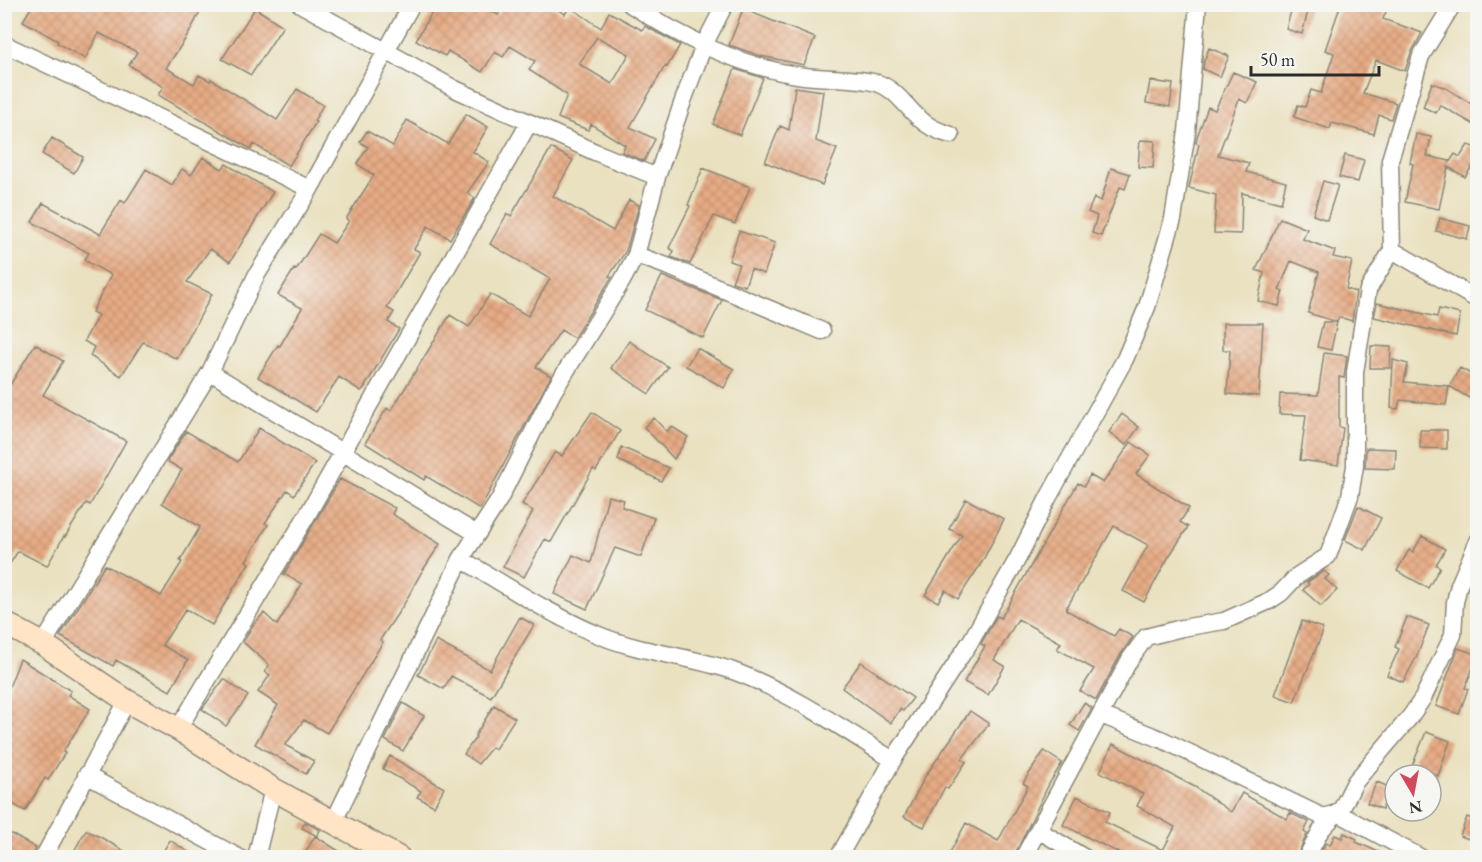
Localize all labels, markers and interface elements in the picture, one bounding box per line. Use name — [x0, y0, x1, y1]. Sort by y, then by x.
scale bar — [1251, 39, 1378, 77]
text: 50 m — [1260, 48, 1295, 71]
north arrow — [1383, 763, 1443, 823]
text: N — [1407, 796, 1424, 819]

